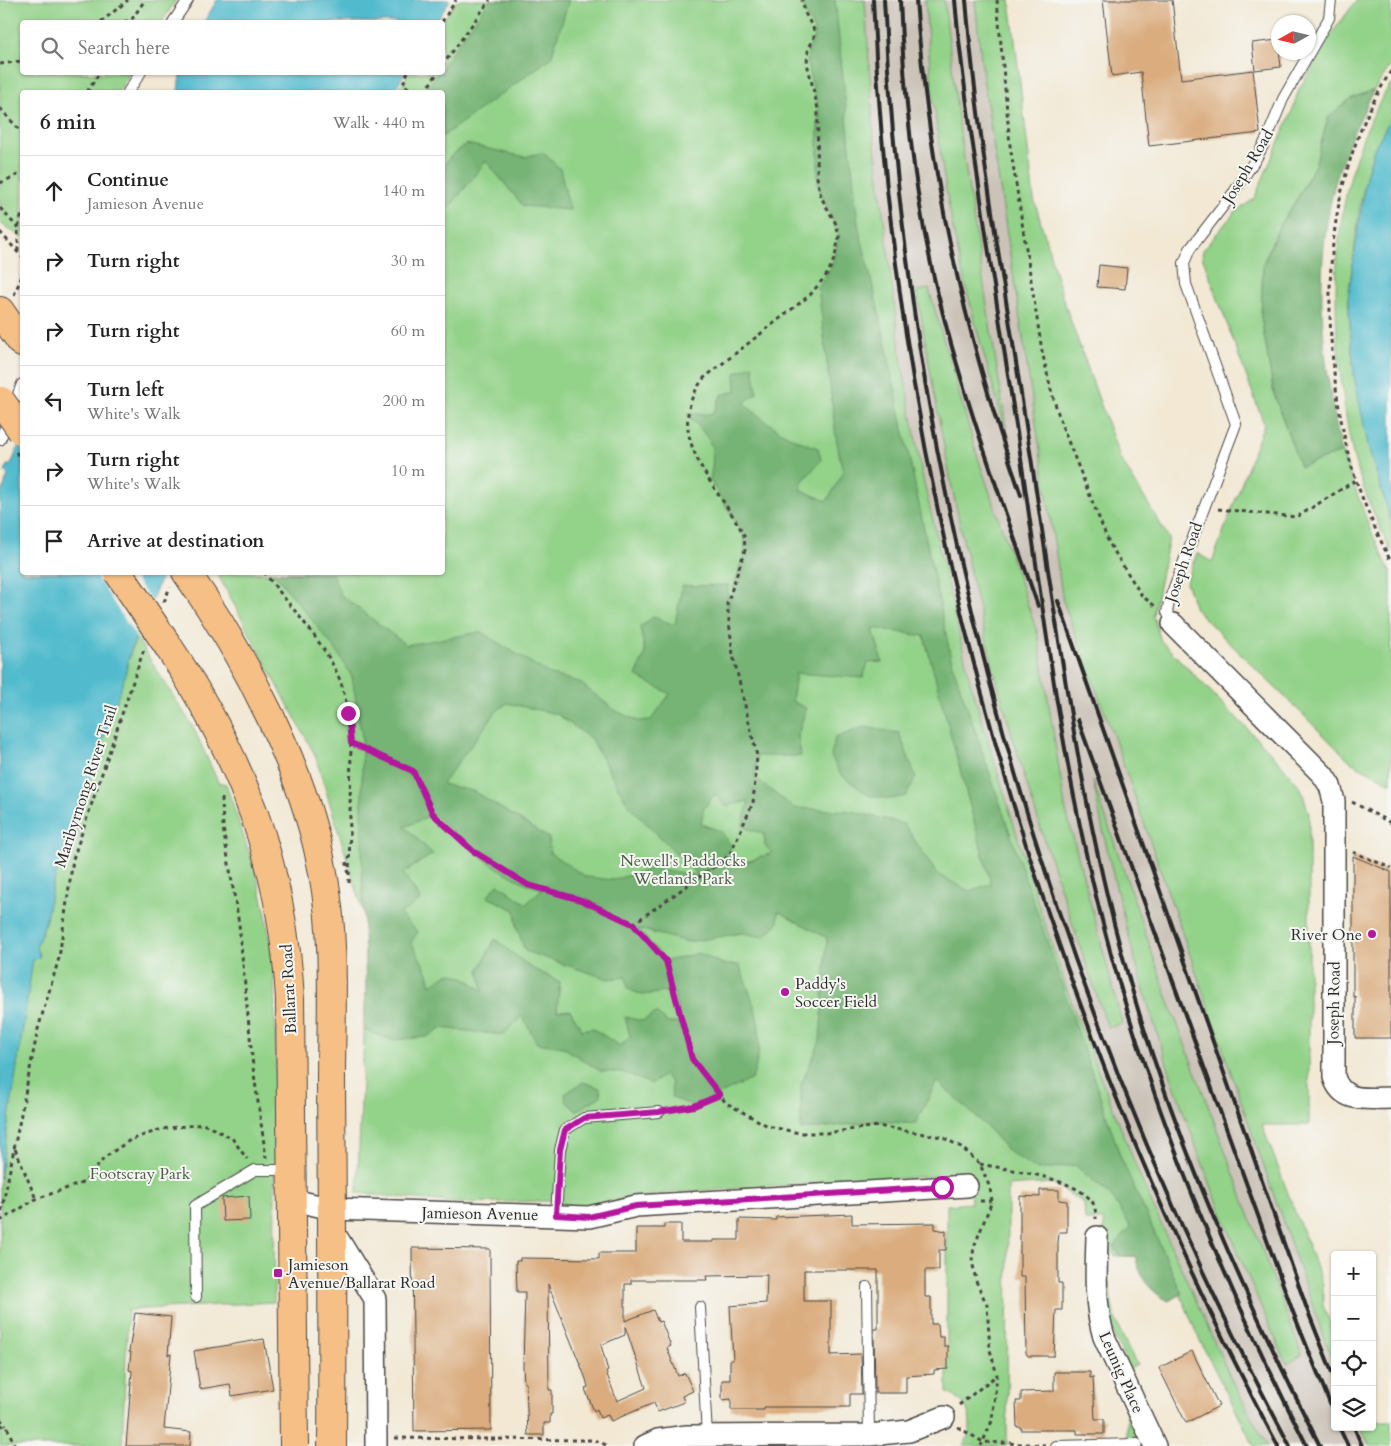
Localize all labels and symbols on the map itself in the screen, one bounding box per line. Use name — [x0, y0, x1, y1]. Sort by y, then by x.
north arrow — [1271, 15, 1316, 60]
street label: Joseph Road — [1216, 125, 1279, 210]
street label: Joseph Road — [1159, 519, 1208, 607]
street label: Maribyrnong River Trail — [49, 702, 123, 870]
route end — [337, 702, 360, 725]
park label: Newell's Paddocks Wetlands Park — [620, 850, 746, 890]
place label: River One — [1291, 924, 1362, 946]
marker: River One — [1366, 928, 1378, 940]
street label: Ballarat Road — [276, 943, 302, 1035]
street label: Joseph Road — [1322, 961, 1346, 1047]
place label: Paddy's Soccer Field — [795, 973, 878, 1013]
marker: Paddy's Soccer Field — [779, 986, 791, 998]
park label: Footscray Park — [90, 1163, 191, 1185]
route start — [931, 1176, 954, 1199]
street label: Jamieson Avenue — [419, 1202, 539, 1226]
place label: Jamieson Avenue/Ballarat Road — [286, 1254, 436, 1294]
marker: Jamieson Avenue/Ballarat Road — [272, 1267, 284, 1279]
street label: Leunig Place — [1093, 1328, 1149, 1417]

